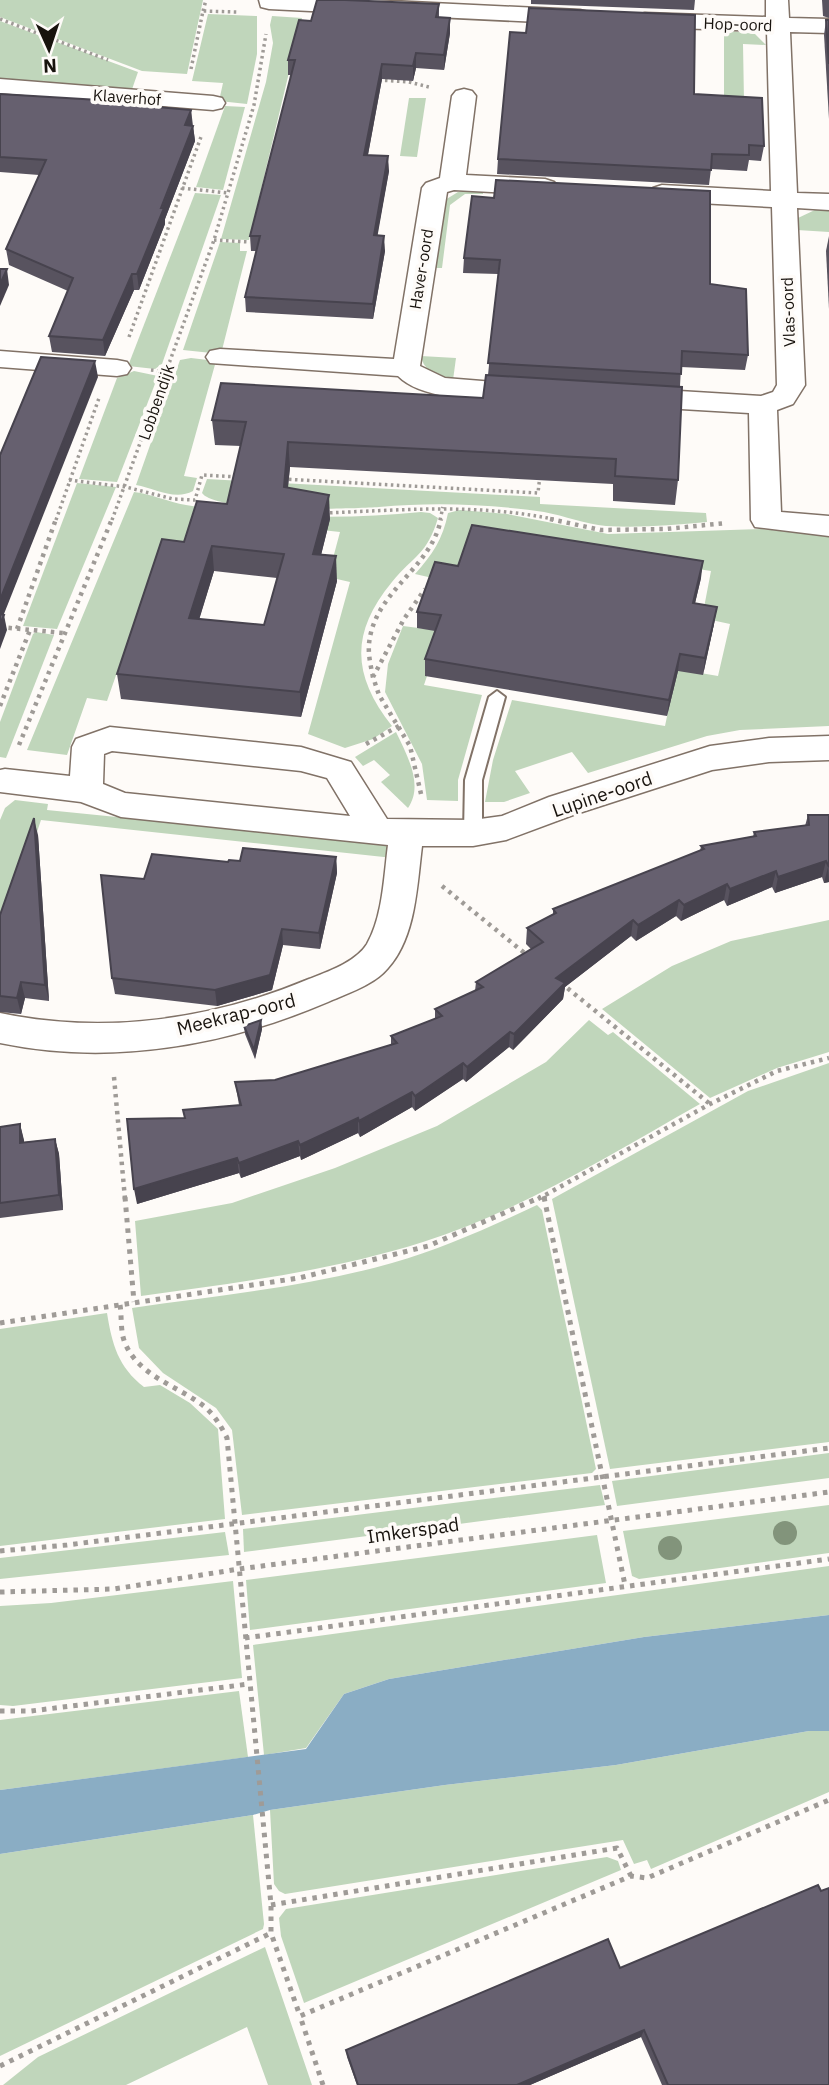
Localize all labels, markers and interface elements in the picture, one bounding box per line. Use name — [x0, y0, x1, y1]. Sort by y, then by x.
street label: Hop-oord — [703, 13, 773, 35]
north arrow — [14, 14, 84, 84]
text: N — [42, 54, 57, 78]
street label: Klaverhof — [92, 85, 162, 109]
street label: Haver-oord — [405, 227, 437, 311]
street label: Vlas-oord — [777, 277, 799, 347]
street label: Lobbendijk — [134, 361, 178, 443]
street label: Lupine-oord — [549, 766, 655, 822]
street label: Meekrap-oord — [174, 988, 298, 1040]
street label: Imkerspad — [365, 1512, 461, 1548]

